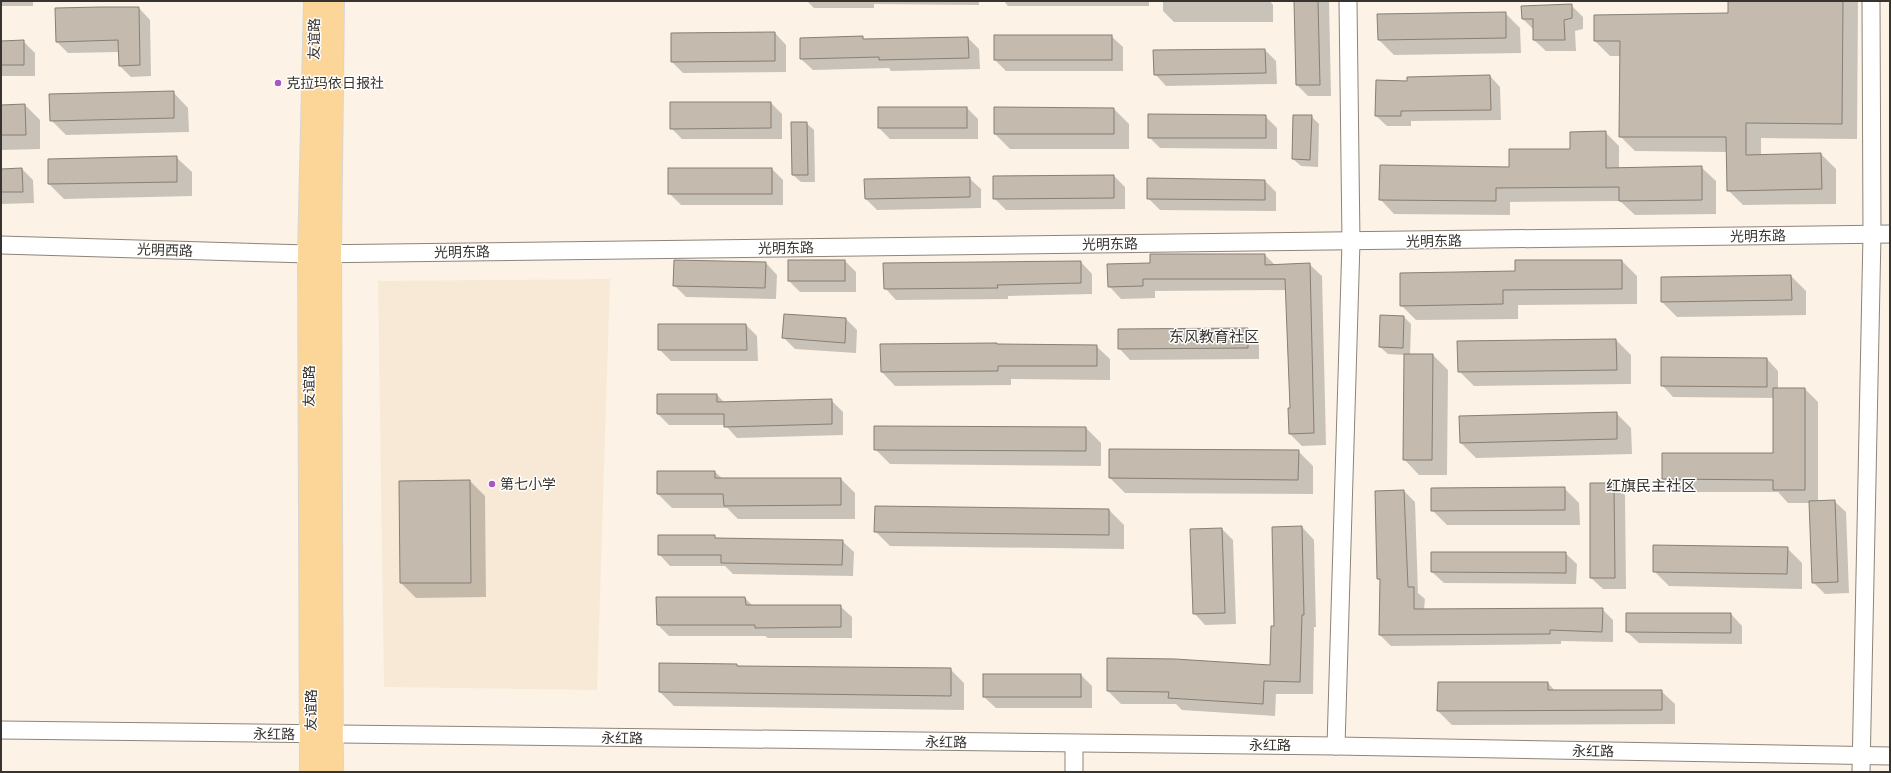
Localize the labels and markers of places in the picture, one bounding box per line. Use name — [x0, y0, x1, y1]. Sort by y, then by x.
place label: 克拉玛依日报社 — [286, 75, 384, 92]
marker: 克拉玛依日报社 — [273, 78, 283, 88]
place label: 第七小学 — [500, 476, 556, 493]
marker: 第七小学 — [487, 479, 497, 489]

